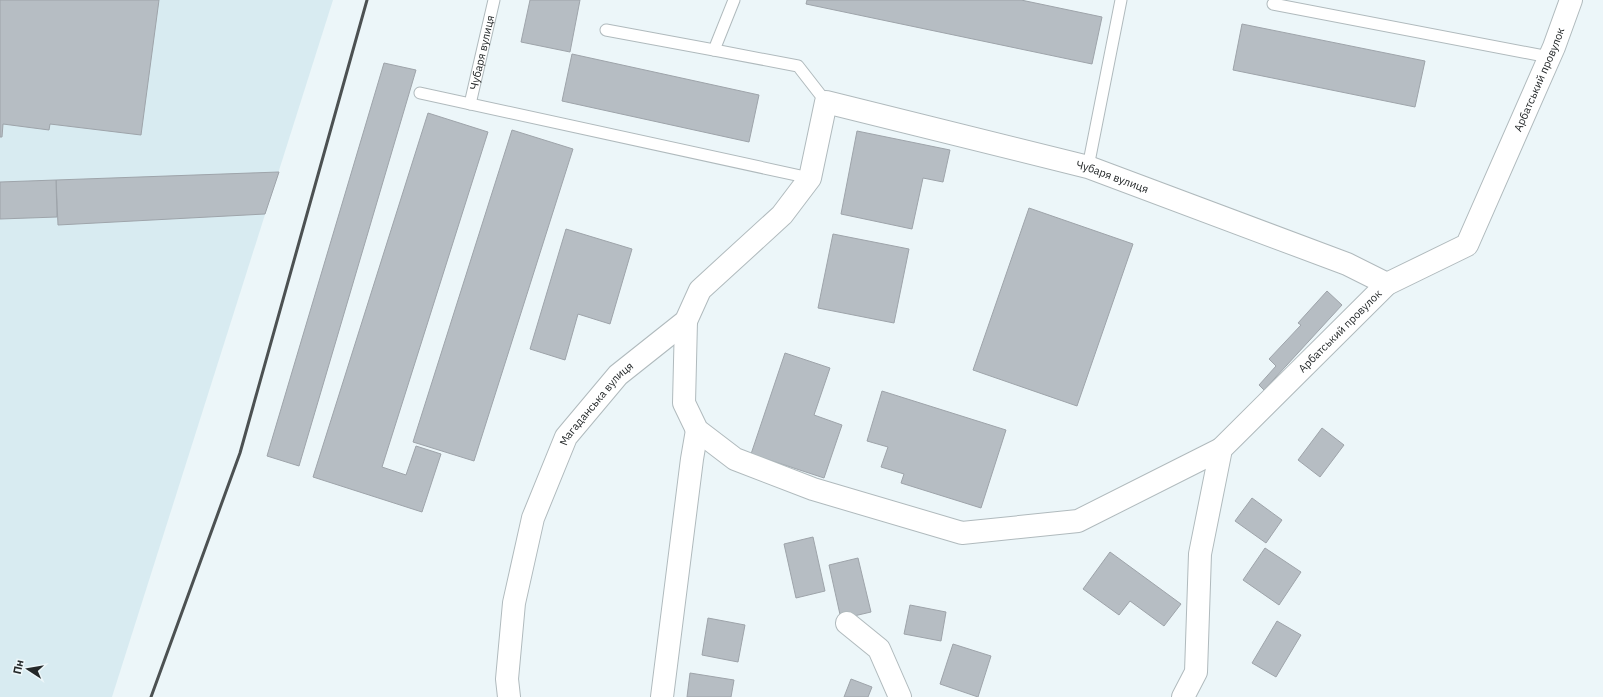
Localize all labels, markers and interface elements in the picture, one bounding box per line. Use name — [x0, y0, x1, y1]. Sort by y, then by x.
street label: Чубаря вулиця — [467, 14, 497, 91]
street label: Арбатський провулок — [1511, 25, 1568, 134]
street label: Чубаря вулиця — [1075, 157, 1151, 196]
street label: Арбатський провулок — [1295, 286, 1385, 375]
street label: Магаданська вулиця — [556, 359, 636, 447]
north arrow — [8, 649, 48, 689]
text: Пн — [10, 658, 27, 675]

